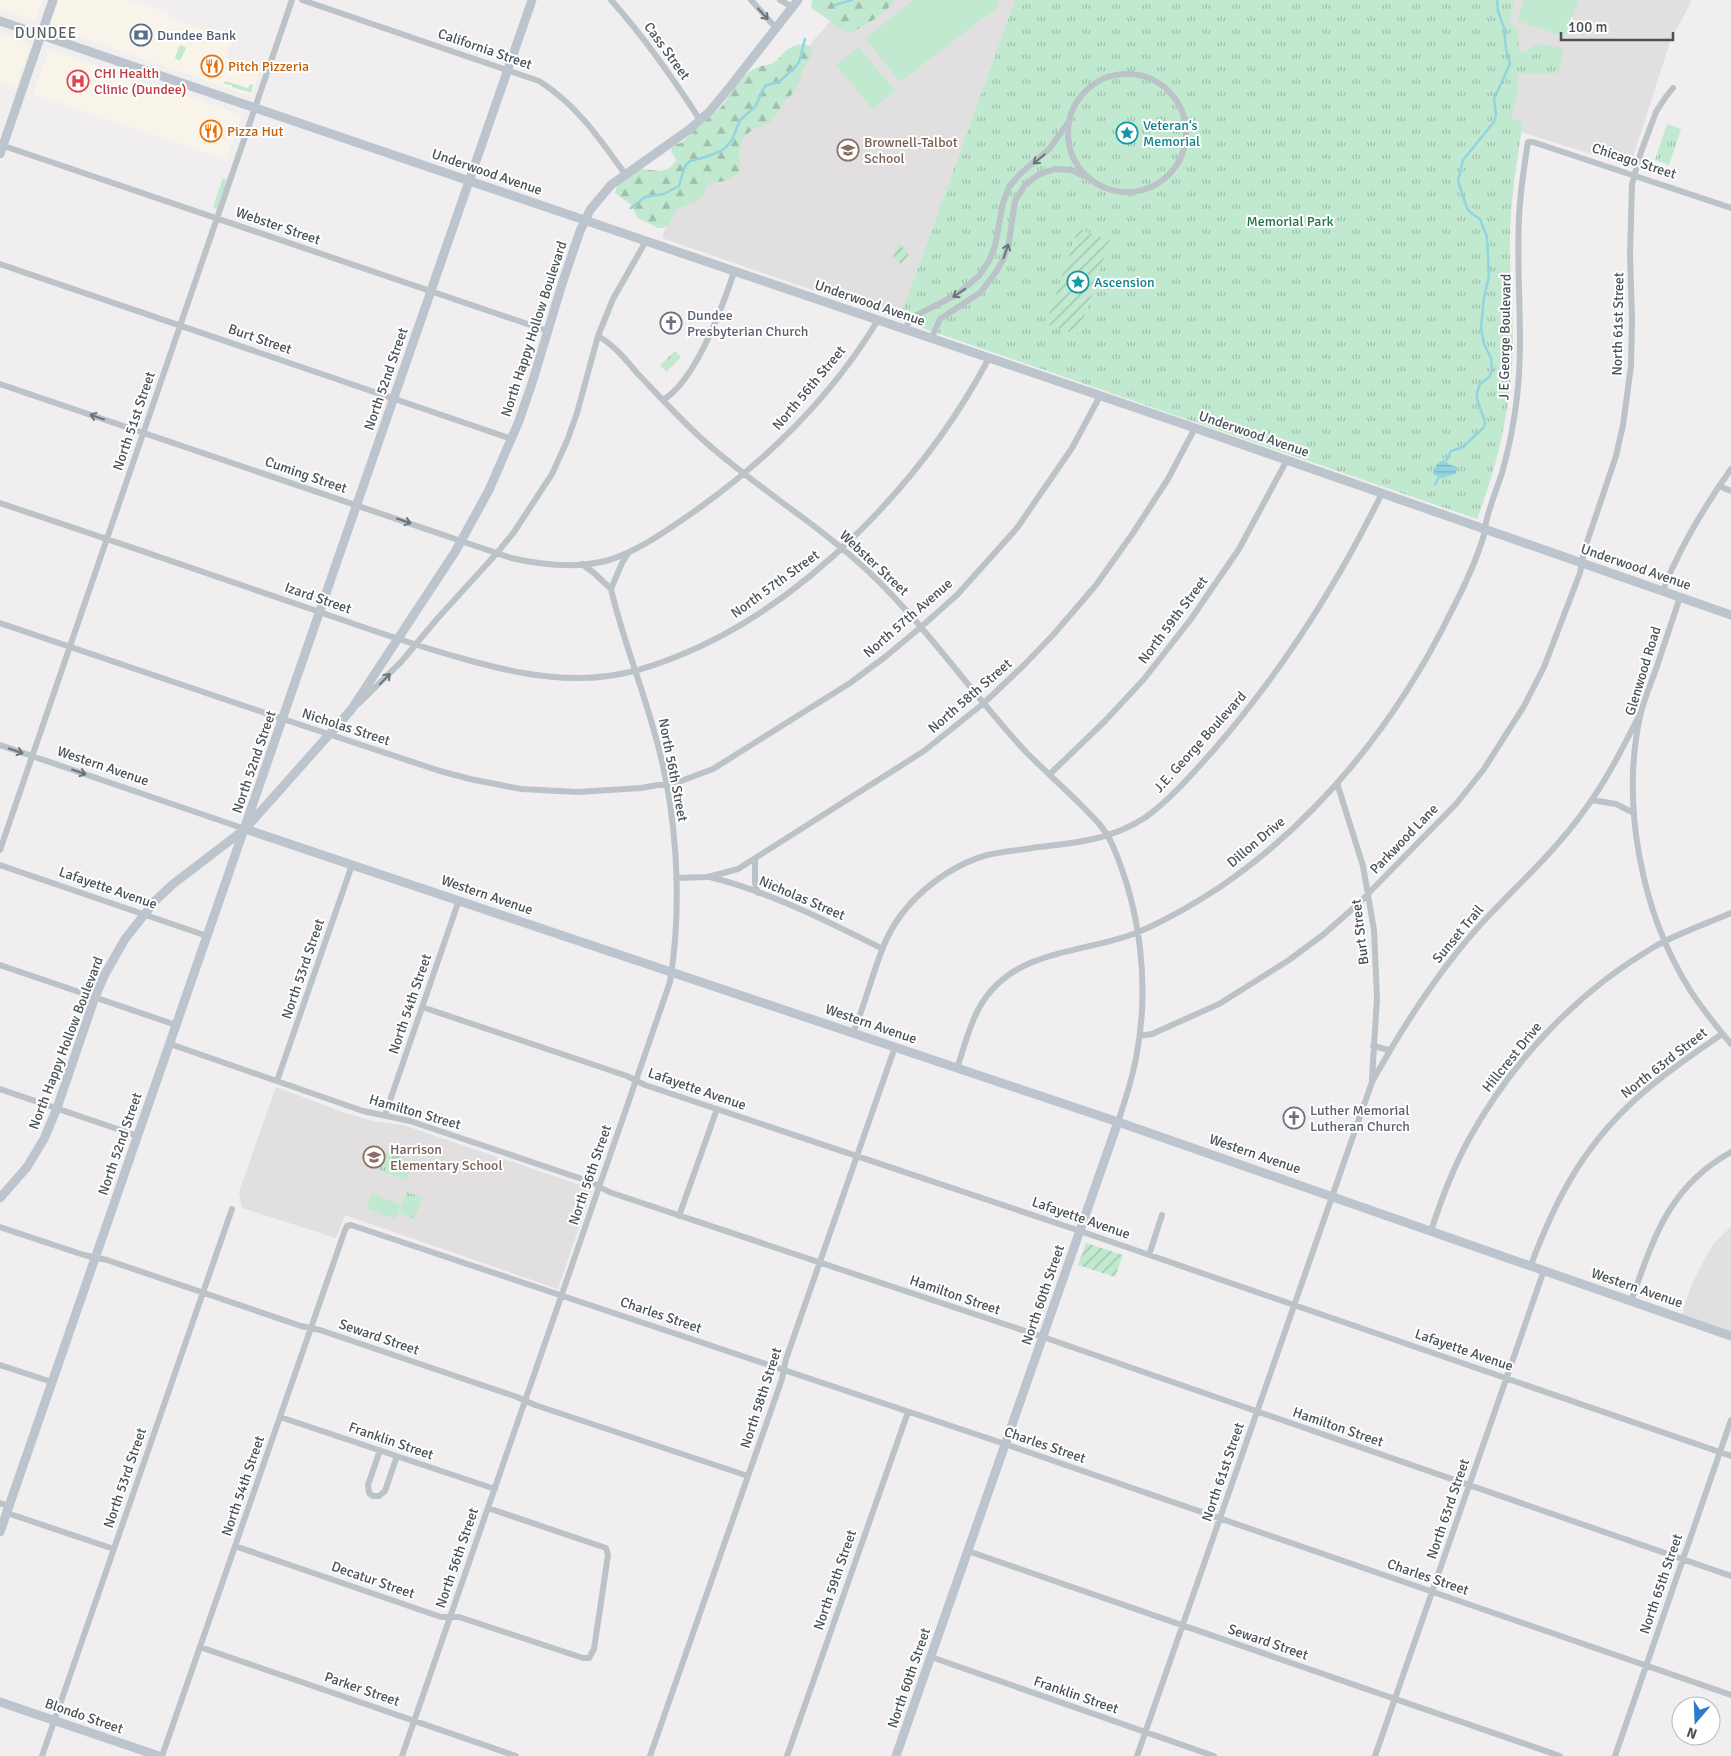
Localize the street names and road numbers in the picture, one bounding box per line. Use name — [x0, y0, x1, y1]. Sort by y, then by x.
street label: Cass Street — [640, 19, 694, 83]
street label: California Street — [436, 25, 534, 73]
street label: Chicago Street — [1590, 139, 1678, 183]
street label: Underwood Avenue — [430, 145, 544, 199]
street label: Webster Street — [233, 204, 323, 248]
street label: North Happy Hollow Boulevard — [497, 239, 571, 419]
street label: North 61st Street — [1609, 272, 1627, 376]
street label: J E George Boulevard — [1495, 274, 1515, 400]
street label: Underwood Avenue — [813, 276, 927, 330]
street label: Burt Street — [226, 320, 294, 358]
street label: North 52nd Street — [360, 325, 412, 433]
street label: North 56th Street — [769, 342, 849, 434]
street label: North 51st Street — [109, 369, 159, 473]
street label: Underwood Avenue — [1197, 407, 1311, 461]
street label: Cuming Street — [263, 453, 349, 497]
street label: Webster Street — [836, 527, 912, 599]
street label: Underwood Avenue — [1579, 540, 1693, 594]
street label: North 57th Street — [728, 546, 823, 622]
street label: North 59th Street — [1135, 573, 1211, 667]
street label: North 57th Avenue — [860, 575, 956, 661]
street label: Izard Street — [282, 579, 354, 617]
street label: Glenwood Road — [1621, 624, 1665, 718]
street label: North 58th Street — [925, 655, 1015, 737]
street label: J.E. George Boulevard — [1150, 688, 1250, 796]
street label: Nicholas Street — [300, 705, 392, 749]
street label: North 52nd Street — [228, 708, 280, 816]
street label: North 56th Street — [655, 717, 691, 823]
street label: Western Avenue — [55, 742, 151, 790]
street label: Parkwood Lane — [1366, 800, 1442, 878]
street label: Dillon Drive — [1224, 813, 1288, 871]
street label: Lafayette Avenue — [57, 863, 159, 913]
street label: Western Avenue — [439, 871, 535, 919]
street label: Nicholas Street — [756, 872, 848, 924]
street label: Burt Street — [1348, 898, 1372, 966]
street label: Sunset Trail — [1429, 902, 1487, 966]
street label: North 53rd Street — [278, 917, 328, 1021]
street label: North 54th Street — [385, 951, 435, 1056]
street label: North Happy Hollow Boulevard — [25, 954, 107, 1132]
street label: Western Avenue — [823, 1000, 919, 1048]
street label: Hillcrest Drive — [1479, 1019, 1545, 1095]
street label: North 63rd Street — [1617, 1024, 1711, 1102]
street label: Lafayette Avenue — [646, 1064, 748, 1114]
street label: North 52nd Street — [94, 1090, 146, 1198]
street label: Hamilton Street — [367, 1091, 463, 1133]
street label: North 56th Street — [565, 1122, 615, 1227]
street label: Western Avenue — [1207, 1130, 1303, 1178]
street label: Lafayette Avenue — [1030, 1193, 1132, 1243]
street label: North 60th Street — [1018, 1242, 1068, 1347]
street label: Western Avenue — [1589, 1264, 1685, 1312]
street label: Hamilton Street — [907, 1272, 1003, 1318]
street label: Charles Street — [618, 1293, 704, 1337]
street label: Seward Street — [337, 1315, 421, 1359]
street label: Lafayette Avenue — [1413, 1325, 1515, 1375]
street label: North 58th Street — [737, 1345, 785, 1451]
street label: Hamilton Street — [1290, 1404, 1386, 1450]
street label: Franklin Street — [346, 1419, 436, 1463]
street label: North 61st Street — [1198, 1420, 1248, 1524]
street label: Charles Street — [1002, 1423, 1088, 1467]
street label: North 53rd Street — [100, 1426, 150, 1530]
street label: North 54th Street — [218, 1433, 268, 1538]
street label: North 63rd Street — [1423, 1457, 1473, 1561]
street label: North 56th Street — [432, 1505, 482, 1610]
street label: North 59th Street — [810, 1527, 860, 1632]
street label: North 65th Street — [1636, 1531, 1686, 1636]
street label: Charles Street — [1385, 1555, 1471, 1599]
street label: Decatur Street — [329, 1558, 417, 1602]
street label: Seward Street — [1226, 1620, 1310, 1664]
street label: North 60th Street — [884, 1625, 934, 1730]
street label: Parker Street — [322, 1668, 402, 1710]
street label: Franklin Street — [1031, 1673, 1121, 1717]
street label: Blondo Street — [43, 1695, 125, 1737]

